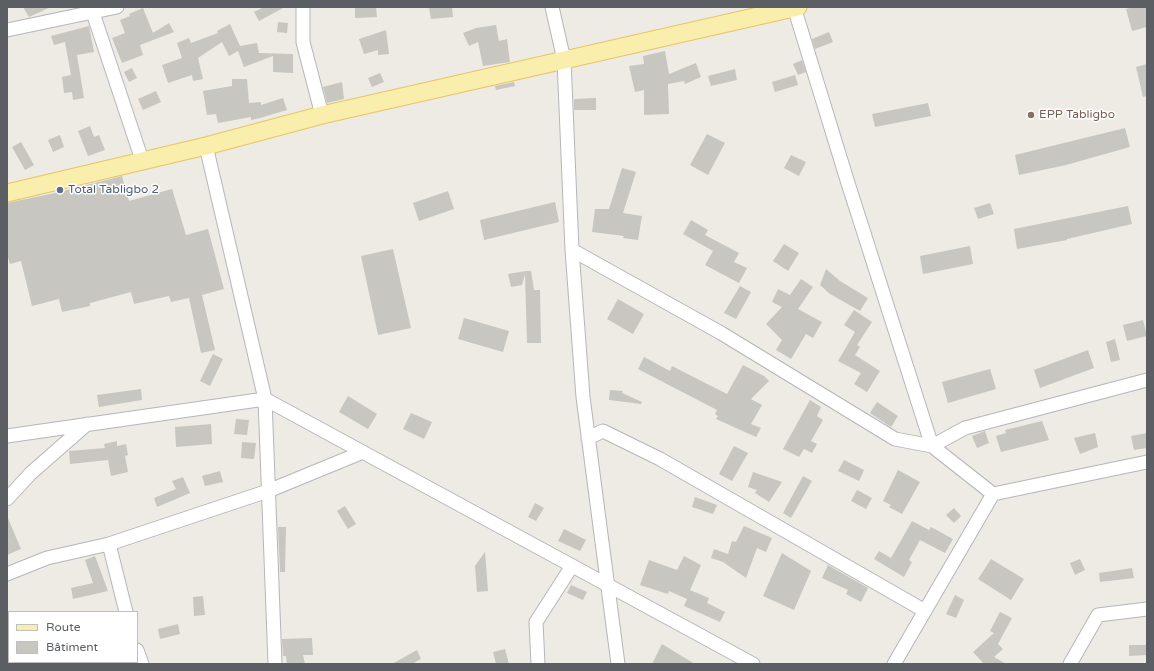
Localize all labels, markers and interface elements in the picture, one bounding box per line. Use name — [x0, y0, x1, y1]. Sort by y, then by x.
place label: EPP Tabligbo — [1039, 108, 1115, 122]
marker: EPP Tabligbo — [1026, 110, 1036, 120]
place label: Total Tabligbo 2 — [68, 183, 159, 197]
marker: Total Tabligbo 2 — [55, 185, 65, 195]
legend — [8, 611, 138, 663]
text: Route — [46, 620, 80, 634]
text: Bâtiment — [46, 640, 98, 654]

